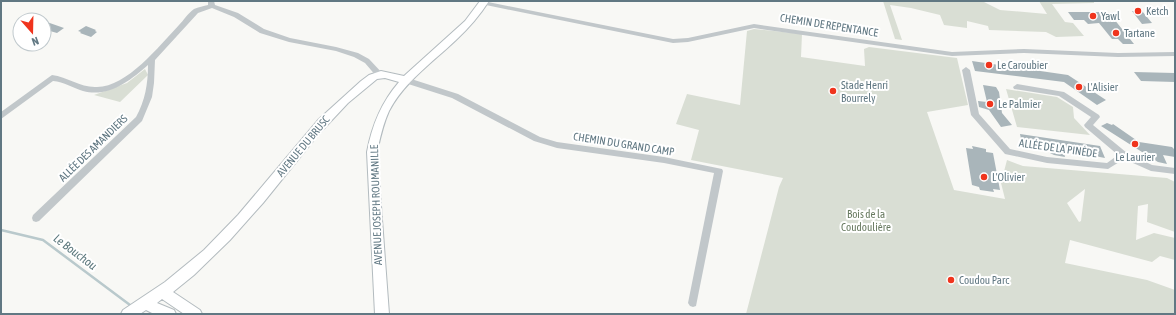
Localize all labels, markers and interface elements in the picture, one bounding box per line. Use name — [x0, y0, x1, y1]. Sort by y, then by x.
place label: Ketch — [1146, 5, 1169, 17]
marker: Ketch — [1133, 6, 1143, 16]
place label: Yawl — [1101, 10, 1120, 22]
street label: CHEMIN DE REPENTANCE — [779, 11, 879, 39]
marker: Yawl — [1088, 11, 1098, 21]
north arrow — [12, 12, 52, 52]
place label: Tartane — [1124, 27, 1155, 39]
marker: Tartane — [1111, 28, 1121, 38]
text: N — [30, 35, 41, 48]
place label: Le Caroubier — [997, 59, 1048, 71]
marker: Le Caroubier — [984, 60, 994, 70]
place label: Stade Henri Bourrely — [841, 79, 888, 104]
place label: L'Alisier — [1087, 81, 1119, 93]
marker: L'Alisier — [1074, 82, 1084, 92]
marker: Stade Henri Bourrely — [828, 86, 838, 96]
place label: Le Palmier — [998, 98, 1041, 110]
marker: Le Palmier — [985, 99, 995, 109]
street label: ALLÉE DES AMANDIERS — [56, 112, 130, 184]
street label: AVENUE DU BRUSC — [274, 113, 332, 179]
street label: CHEMIN DU GRAND CAMP — [573, 130, 675, 158]
street label: ALLÉE DE LA PINÈDE — [1018, 137, 1098, 159]
marker: Le Laurier — [1130, 139, 1140, 149]
street label: AVENUE JOSEPH ROUMANILLE — [368, 144, 384, 265]
place label: Le Laurier — [1115, 151, 1155, 163]
place label: L'Olivier — [992, 171, 1025, 183]
marker: L'Olivier — [979, 172, 989, 182]
park label: Bois de la Coudoulière — [841, 208, 891, 233]
water label: Le Bouchou — [51, 231, 100, 273]
place label: Coudou Parc — [959, 274, 1010, 286]
marker: Coudou Parc — [946, 275, 956, 285]

